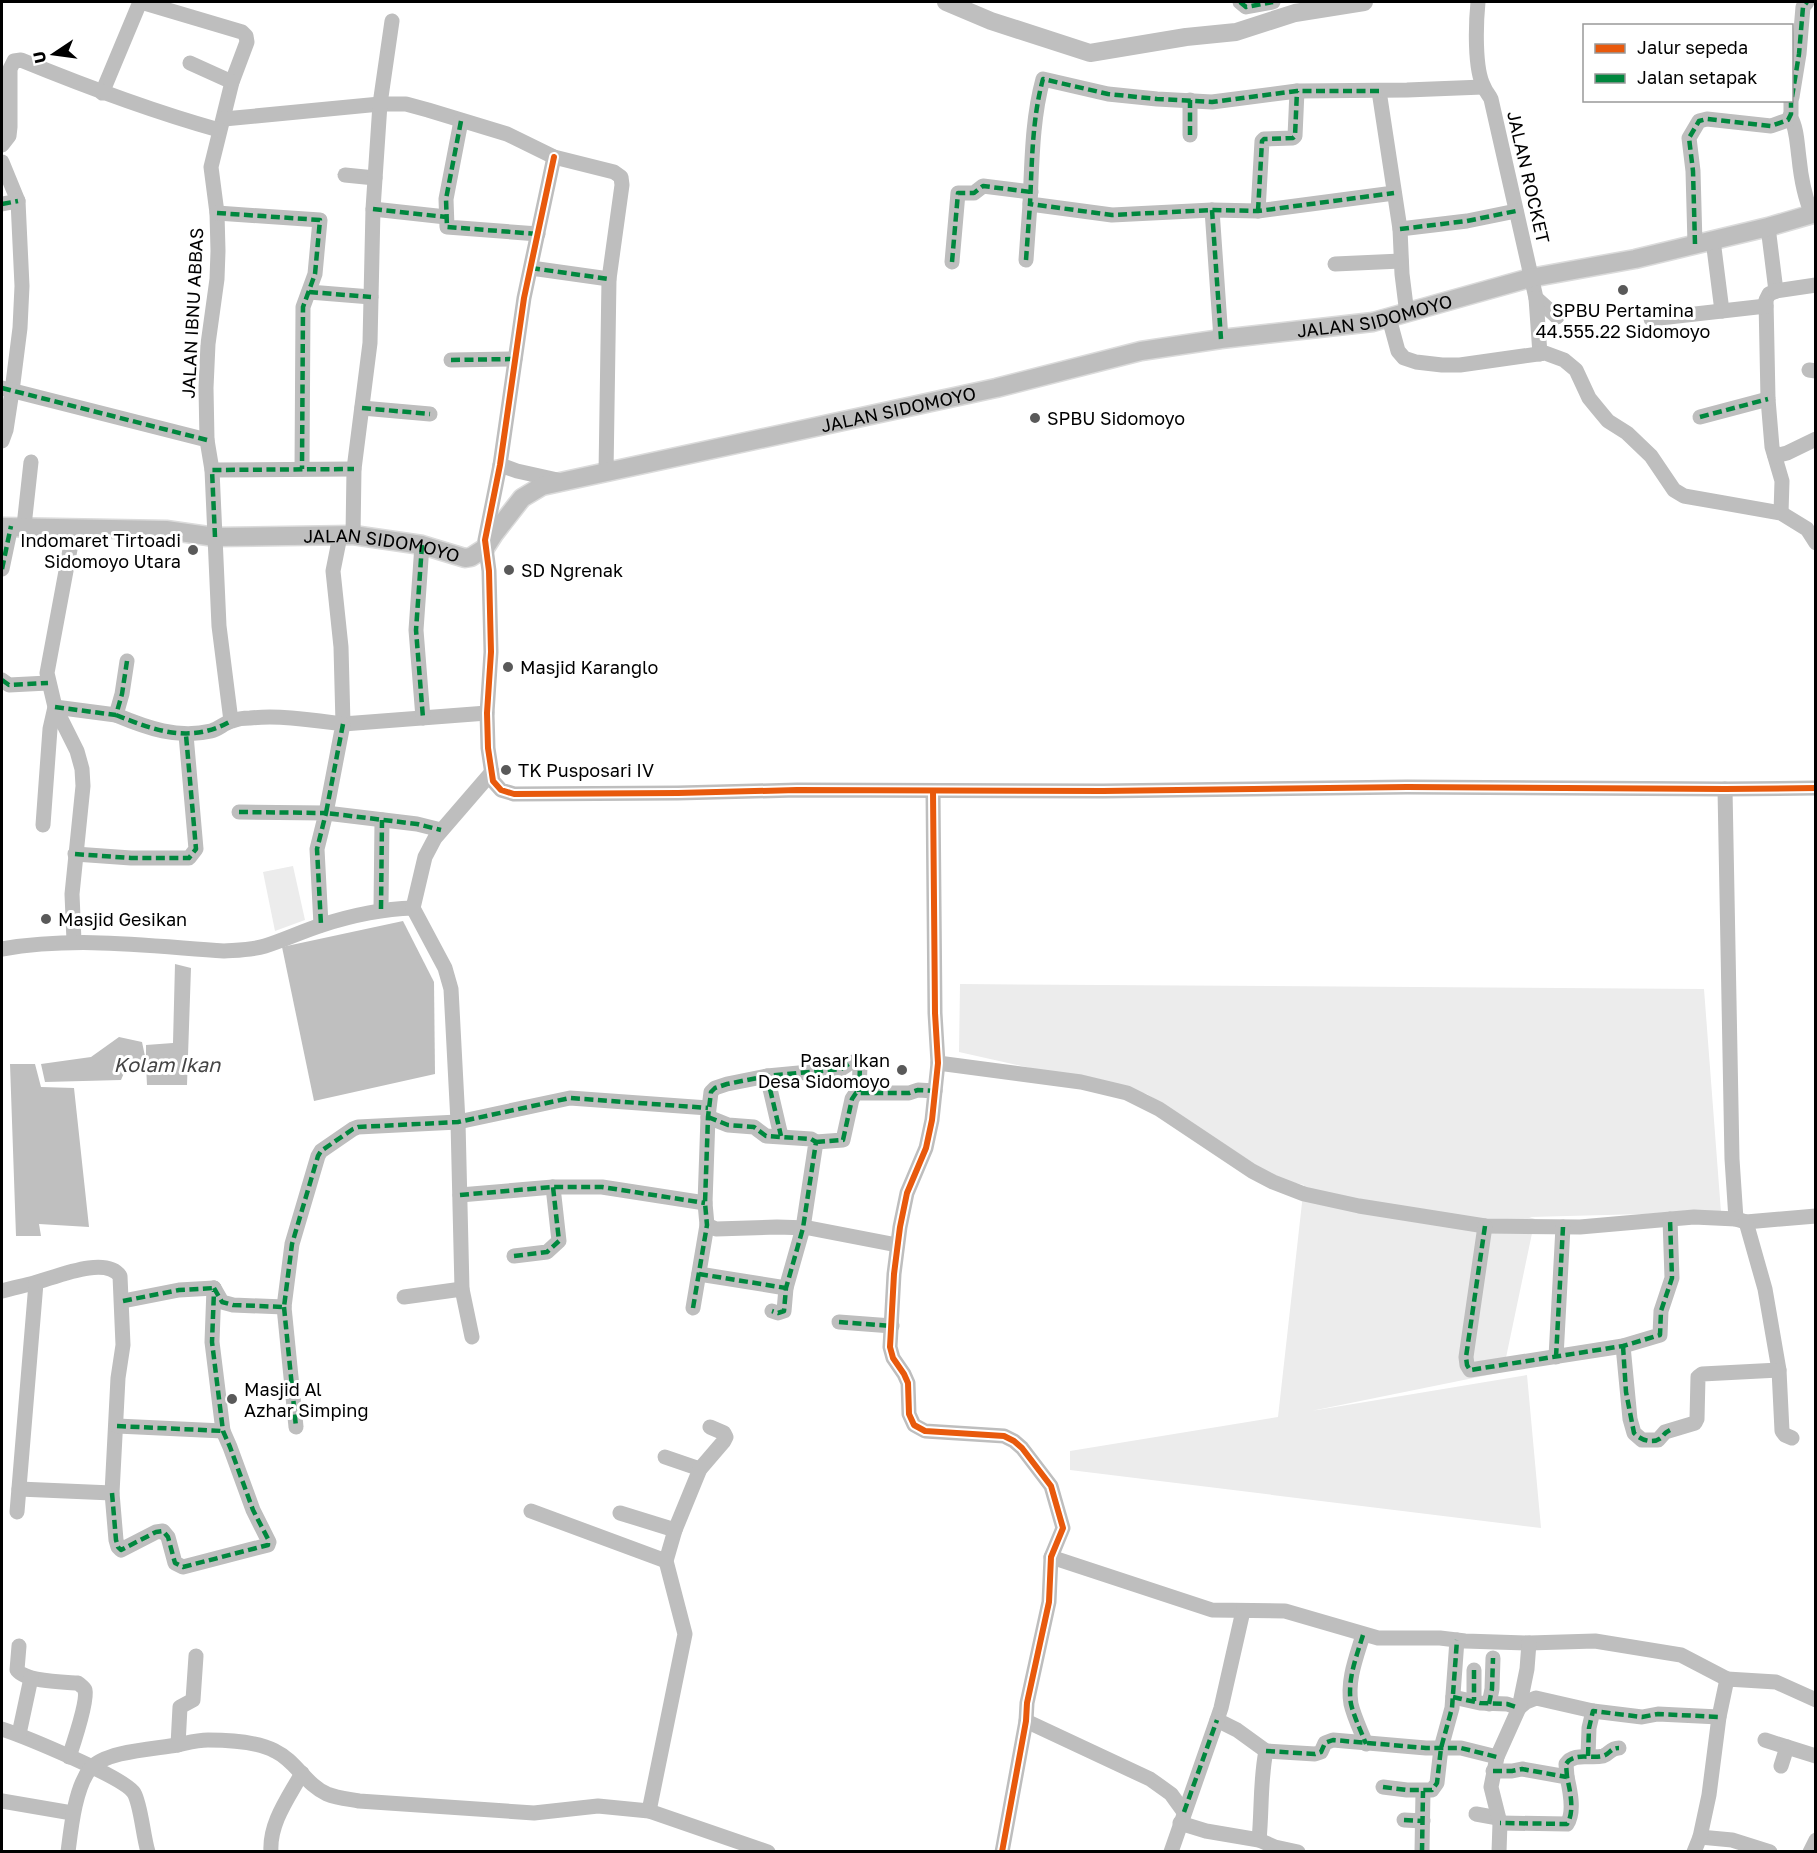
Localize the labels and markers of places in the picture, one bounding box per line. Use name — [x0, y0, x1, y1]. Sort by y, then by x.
marker: SPBU Pertamina 44.555.22 Sidomoyo — [1616, 283, 1630, 297]
place label: SPBU Pertamina 44.555.22 Sidomoyo — [1536, 299, 1710, 342]
place label: SPBU Sidomoyo — [1047, 407, 1185, 429]
marker: SPBU Sidomoyo — [1028, 411, 1042, 425]
place label: Indomaret Tirtoadi Sidomoyo Utara — [20, 529, 181, 572]
marker: Indomaret Tirtoadi Sidomoyo Utara — [186, 543, 200, 557]
place label: SD Ngrenak — [521, 559, 623, 581]
marker: SD Ngrenak — [502, 563, 516, 577]
place label: Masjid Karanglo — [520, 656, 658, 678]
marker: Masjid Karanglo — [501, 660, 515, 674]
place label: TK Pusposari IV — [518, 759, 654, 781]
marker: TK Pusposari IV — [499, 763, 513, 777]
place label: Masjid Gesikan — [58, 908, 187, 930]
marker: Masjid Gesikan — [39, 912, 53, 926]
place label: Pasar Ikan Desa Sidomoyo — [758, 1049, 890, 1092]
marker: Pasar Ikan Desa Sidomoyo — [895, 1063, 909, 1077]
place label: Masjid Al Azhar Simping — [244, 1378, 369, 1421]
marker: Masjid Al Azhar Simping — [225, 1392, 239, 1406]

